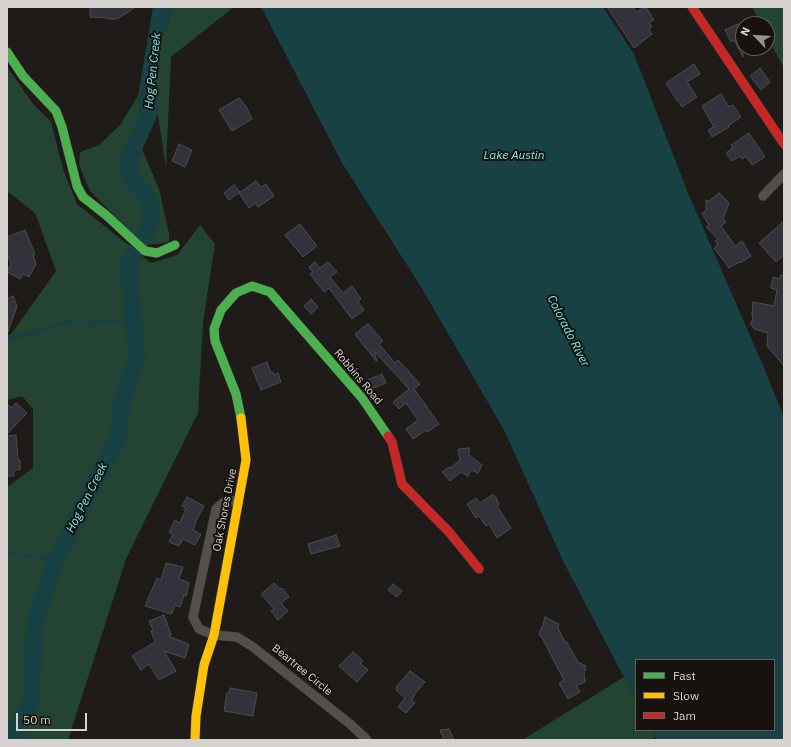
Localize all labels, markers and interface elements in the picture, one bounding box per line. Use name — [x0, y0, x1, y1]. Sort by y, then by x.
north arrow — [735, 16, 775, 56]
text: N — [737, 25, 753, 38]
water label: Hog Pen Creek — [142, 32, 164, 110]
water label: Lake Austin — [484, 149, 544, 163]
water label: Colorado River — [544, 293, 592, 369]
street label: Robbins Road — [331, 347, 385, 407]
water label: Hog Pen Creek — [63, 461, 111, 535]
street label: Oak Shores Drive — [210, 467, 240, 553]
street label: Beartree Circle — [269, 642, 335, 698]
legend — [635, 659, 775, 731]
text: Fast — [673, 668, 696, 683]
text: Slow — [673, 688, 699, 703]
scale bar — [18, 705, 89, 731]
text: Jam — [673, 708, 696, 723]
text: 50 m — [23, 712, 51, 727]

